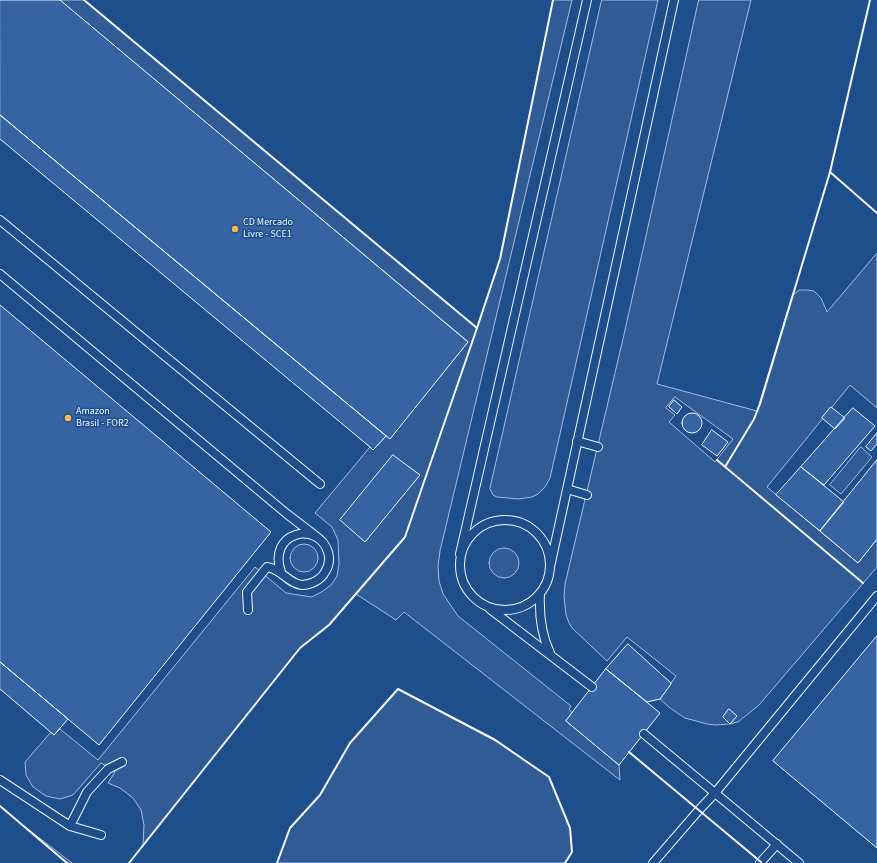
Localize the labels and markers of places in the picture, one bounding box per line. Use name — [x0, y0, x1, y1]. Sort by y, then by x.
place label: CD Mercado Livre - SCE1 — [243, 217, 293, 240]
marker: CD Mercado Livre - SCE1 — [230, 224, 240, 234]
place label: Amazon Brasil - FOR2 — [76, 406, 129, 430]
marker: Amazon Brasil - FOR2 — [63, 413, 73, 423]

